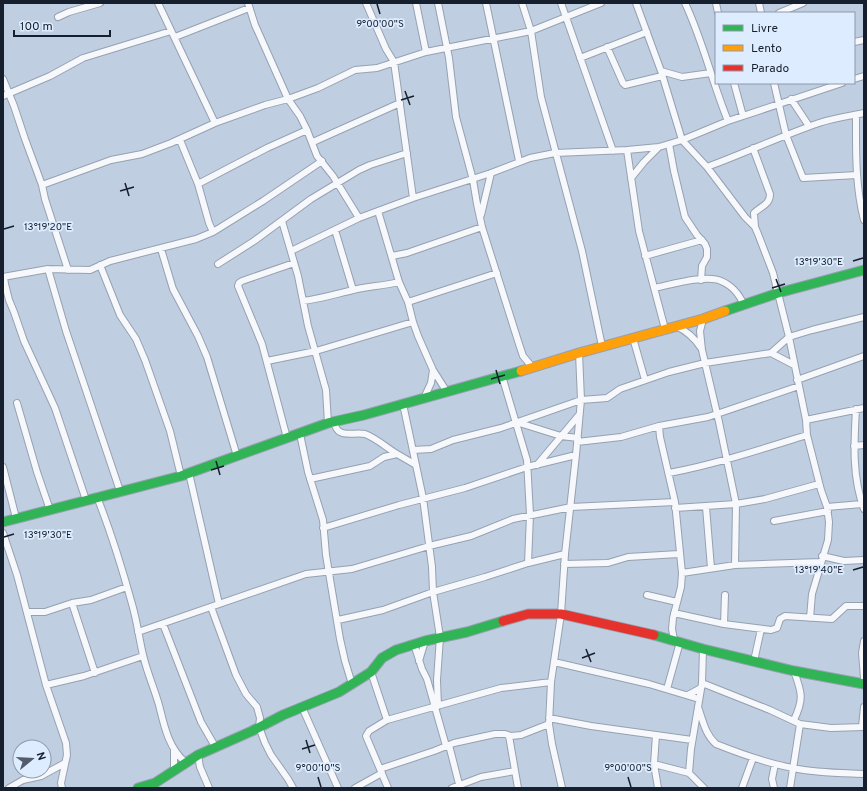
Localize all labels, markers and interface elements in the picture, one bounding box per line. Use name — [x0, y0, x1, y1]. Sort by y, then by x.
scale bar — [14, 12, 110, 38]
legend — [715, 12, 855, 84]
text: 9°00'00"S — [356, 18, 404, 31]
text: 100 m — [20, 19, 53, 35]
text: Livre — [751, 21, 778, 37]
text: Lento — [751, 41, 782, 57]
text: Parado — [751, 61, 789, 77]
text: 13°19'20"E — [24, 221, 72, 234]
text: 13°19'30"E — [795, 256, 843, 269]
text: 13°19'30"E — [24, 529, 72, 542]
text: 13°19'40"E — [795, 564, 843, 577]
north arrow — [12, 739, 52, 779]
text: N — [33, 750, 48, 762]
text: 9°00'10"S — [295, 762, 341, 775]
text: 9°00'00"S — [604, 762, 652, 775]

